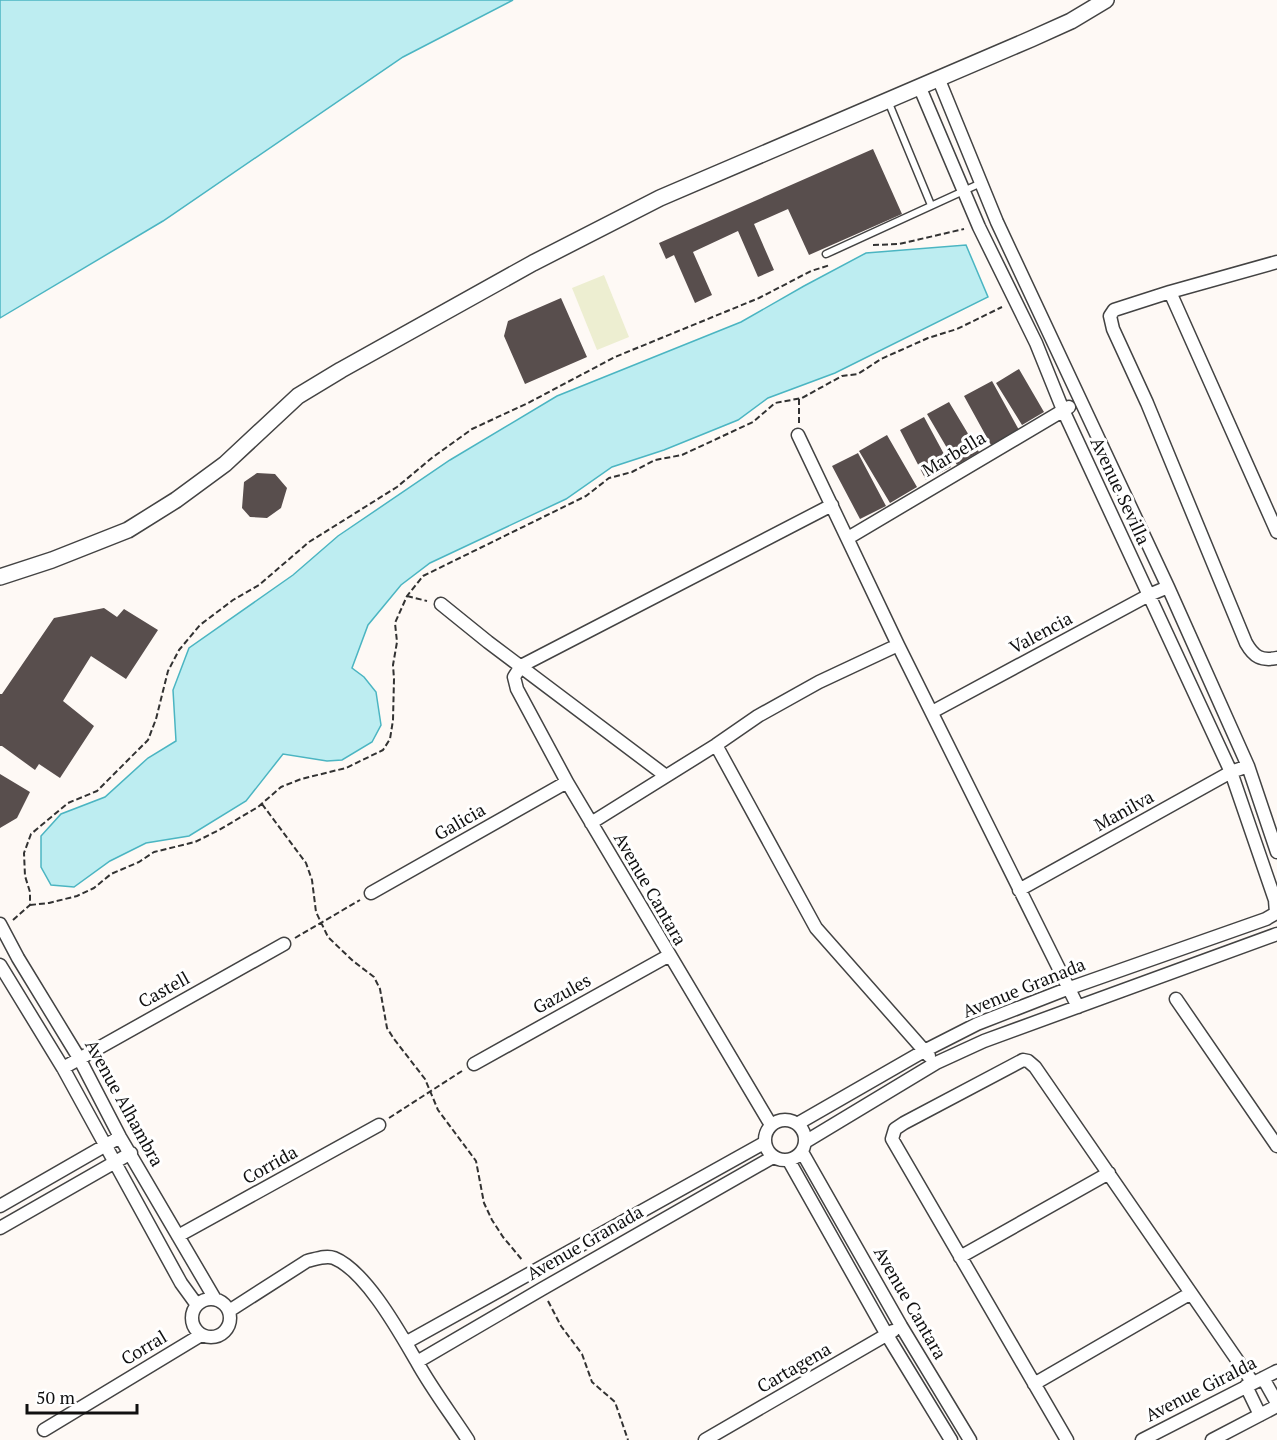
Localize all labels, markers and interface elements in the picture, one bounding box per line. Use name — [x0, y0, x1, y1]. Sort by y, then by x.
street label: Marbella — [917, 425, 990, 482]
street label: Avenue Sevilla — [1085, 433, 1156, 548]
street label: Valencia — [1005, 606, 1076, 659]
street label: Manilva — [1090, 784, 1158, 836]
street label: Galicia — [430, 797, 489, 845]
street label: Avenue Cantara — [609, 828, 693, 949]
street label: Avenue Granada — [959, 951, 1089, 1023]
street label: Castell — [134, 965, 193, 1013]
street label: Gazules — [528, 967, 595, 1019]
street label: Avenue Alhambra — [80, 1035, 170, 1170]
street label: Corrida — [238, 1139, 301, 1189]
street label: Avenue Granada — [522, 1199, 647, 1285]
street label: Avenue Cantara — [869, 1242, 953, 1363]
street label: Corral — [116, 1324, 171, 1370]
street label: Cartagena — [752, 1336, 835, 1398]
street label: Avenue Giralda — [1141, 1350, 1260, 1426]
scale bar — [27, 1377, 136, 1415]
text: 50 m — [36, 1385, 76, 1409]

